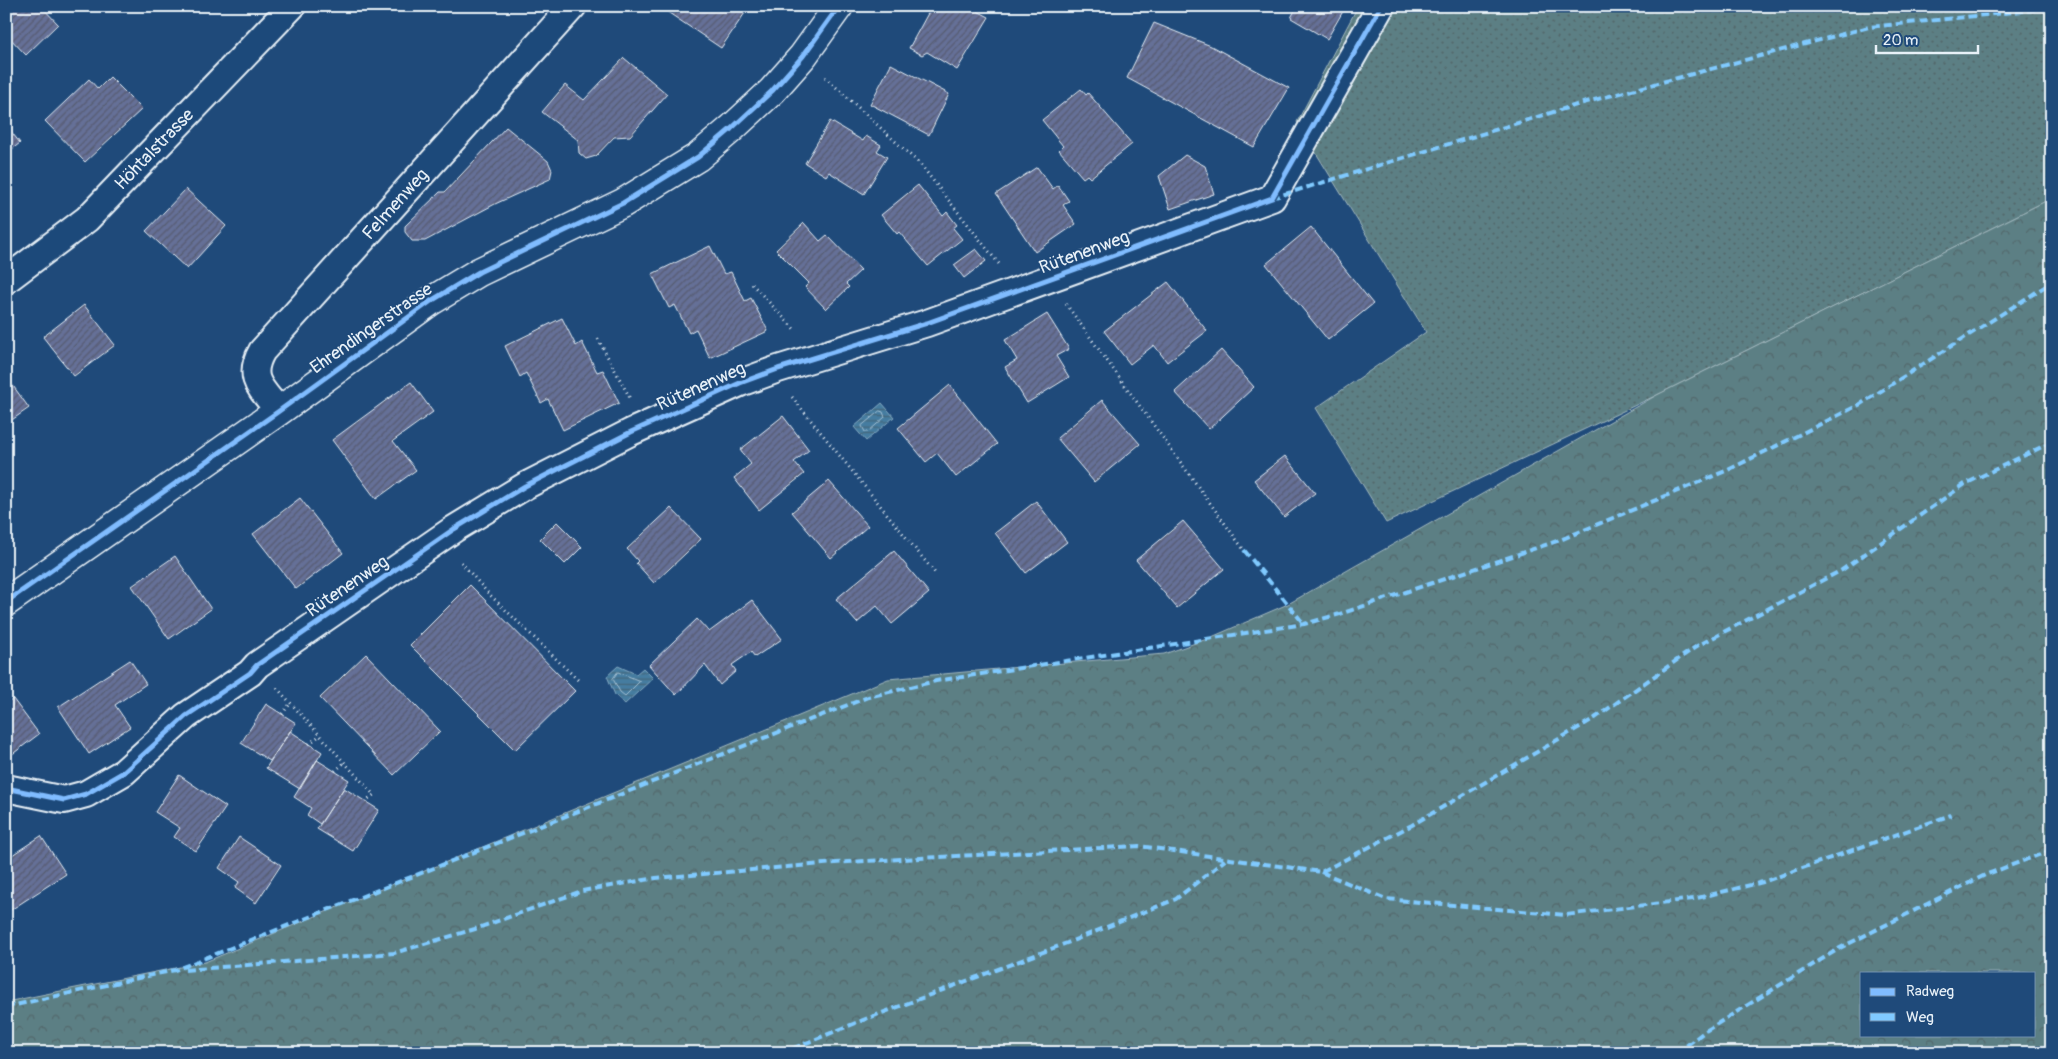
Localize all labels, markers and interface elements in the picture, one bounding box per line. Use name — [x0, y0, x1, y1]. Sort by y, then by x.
scale bar — [1876, 22, 1978, 54]
text: 20 m — [1883, 31, 1918, 50]
street label: Höhtalstrasse — [110, 104, 199, 195]
street label: Felmenweg — [357, 164, 433, 245]
street label: Rütenenweg — [1036, 226, 1132, 279]
street label: Ehrendingerstrasse — [306, 278, 437, 379]
street label: Rütenenweg — [653, 357, 749, 416]
street label: Rütenenweg — [302, 550, 393, 622]
legend — [1860, 972, 2036, 1036]
text: Radweg — [1906, 982, 1954, 1001]
text: Weg — [1906, 1008, 1934, 1027]

